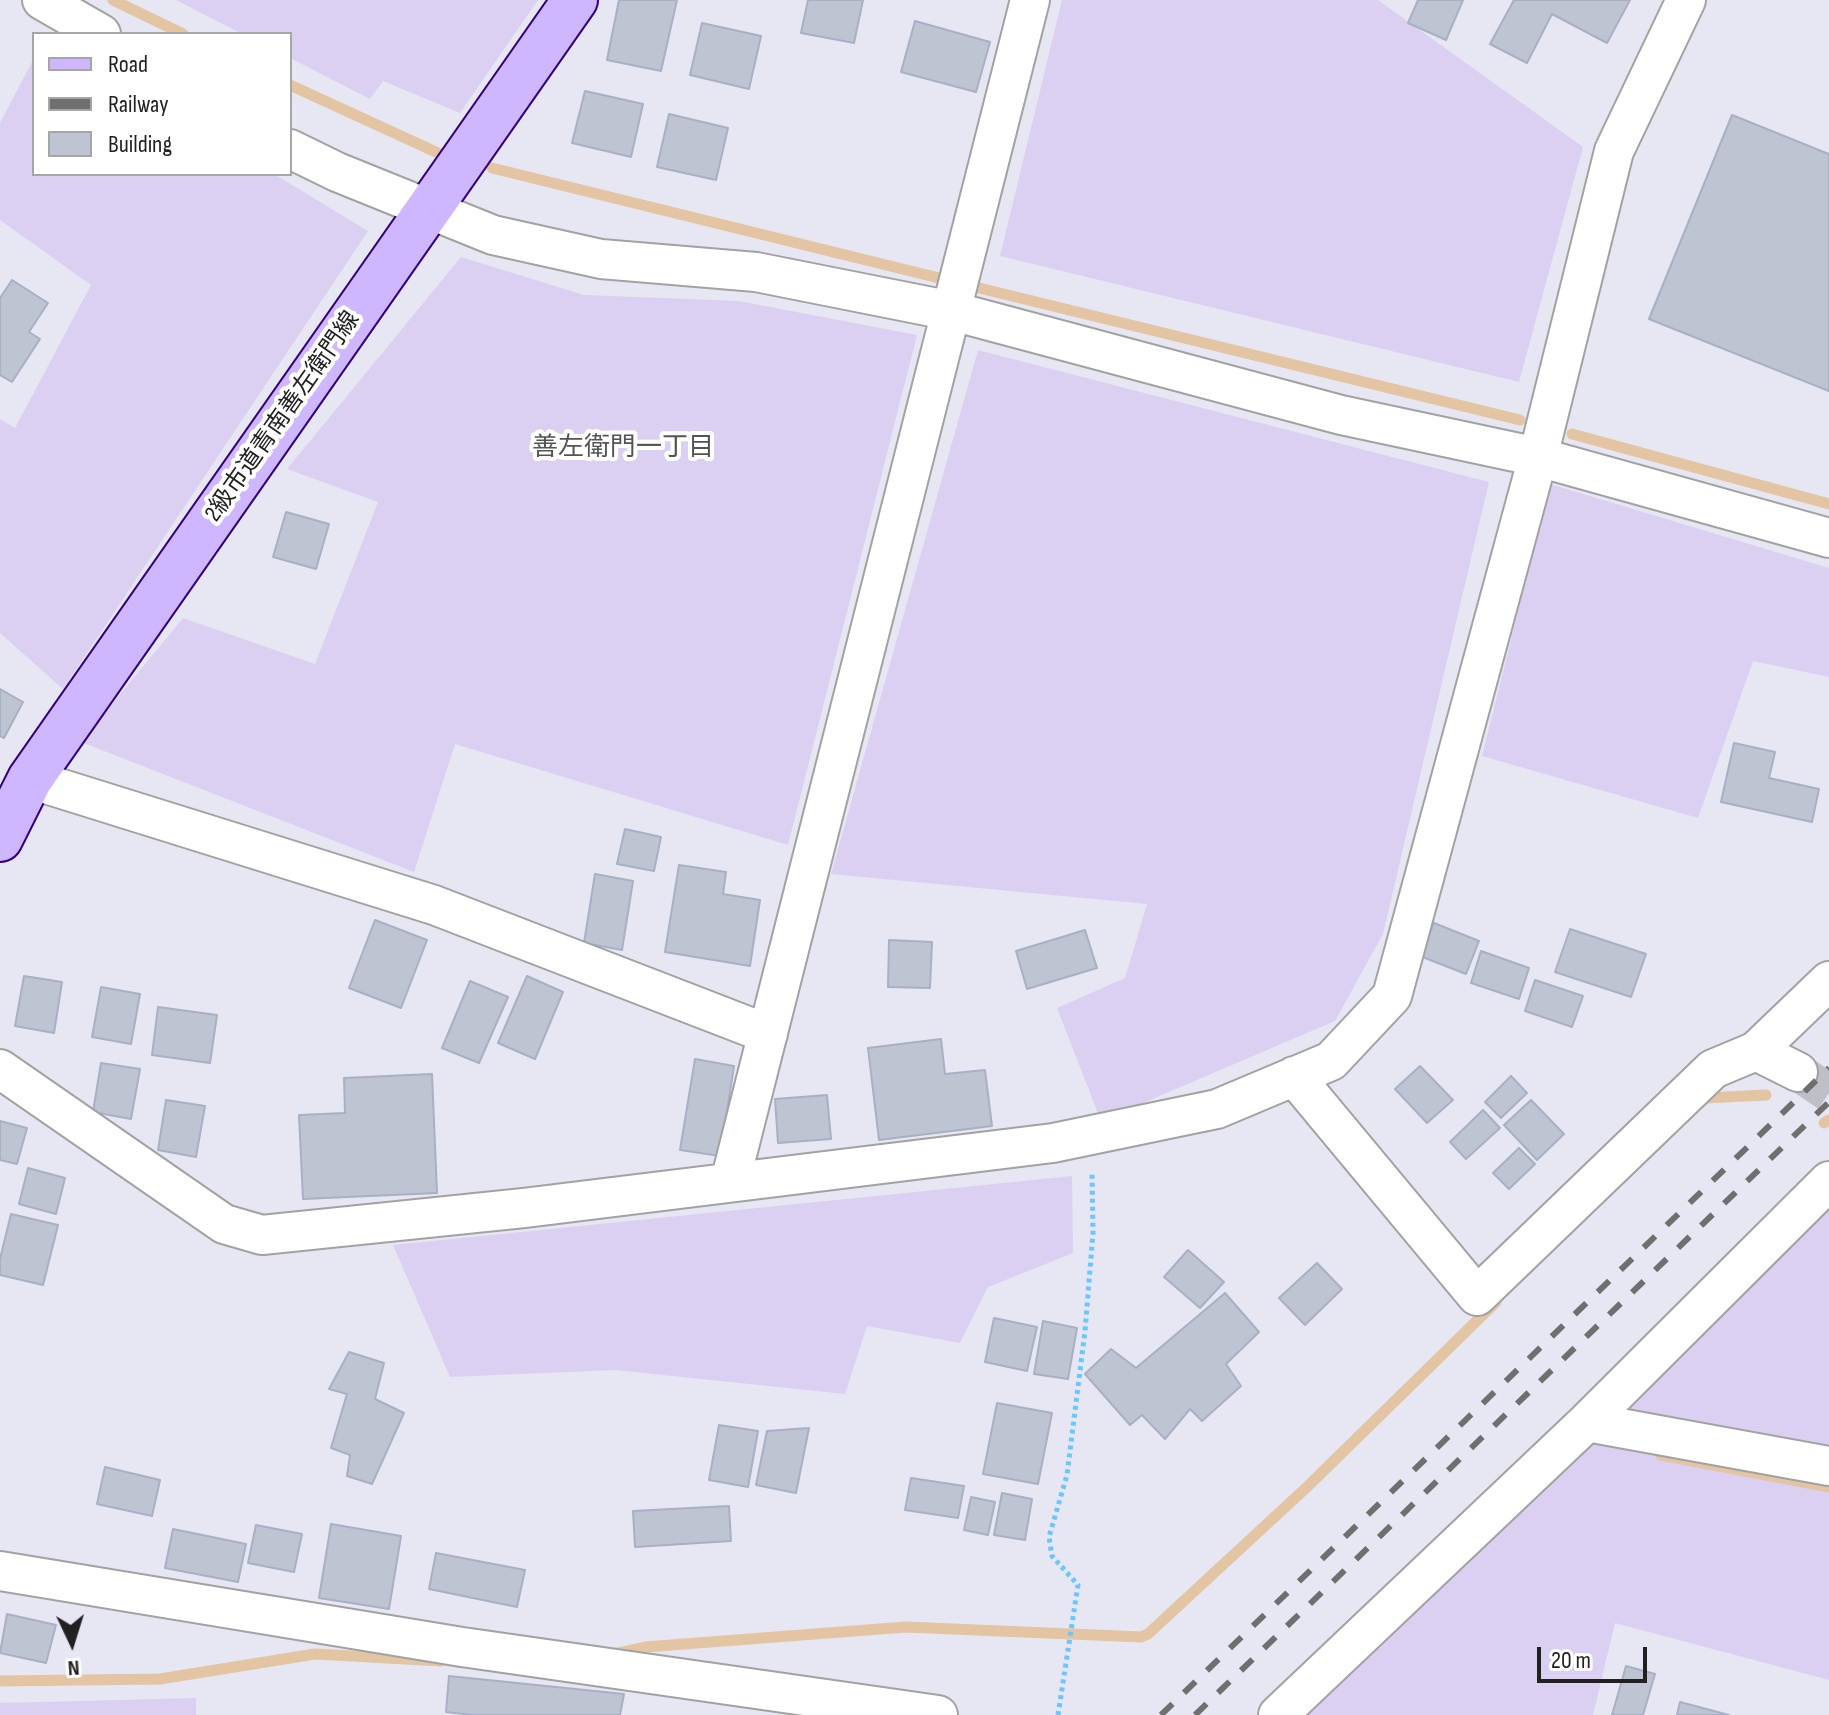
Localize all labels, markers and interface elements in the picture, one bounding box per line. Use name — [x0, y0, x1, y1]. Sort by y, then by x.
legend — [32, 32, 292, 176]
text: Road — [108, 50, 148, 79]
text: Railway — [108, 90, 168, 119]
text: Building — [108, 130, 172, 159]
street label: 2級市道青南善左衛門線 — [200, 306, 366, 528]
district label: 善左衛門一丁目 — [532, 432, 714, 464]
north arrow — [32, 1603, 112, 1683]
scale bar — [1541, 1631, 1651, 1681]
text: 20 m — [1551, 1646, 1591, 1675]
text: N — [67, 1654, 81, 1681]

